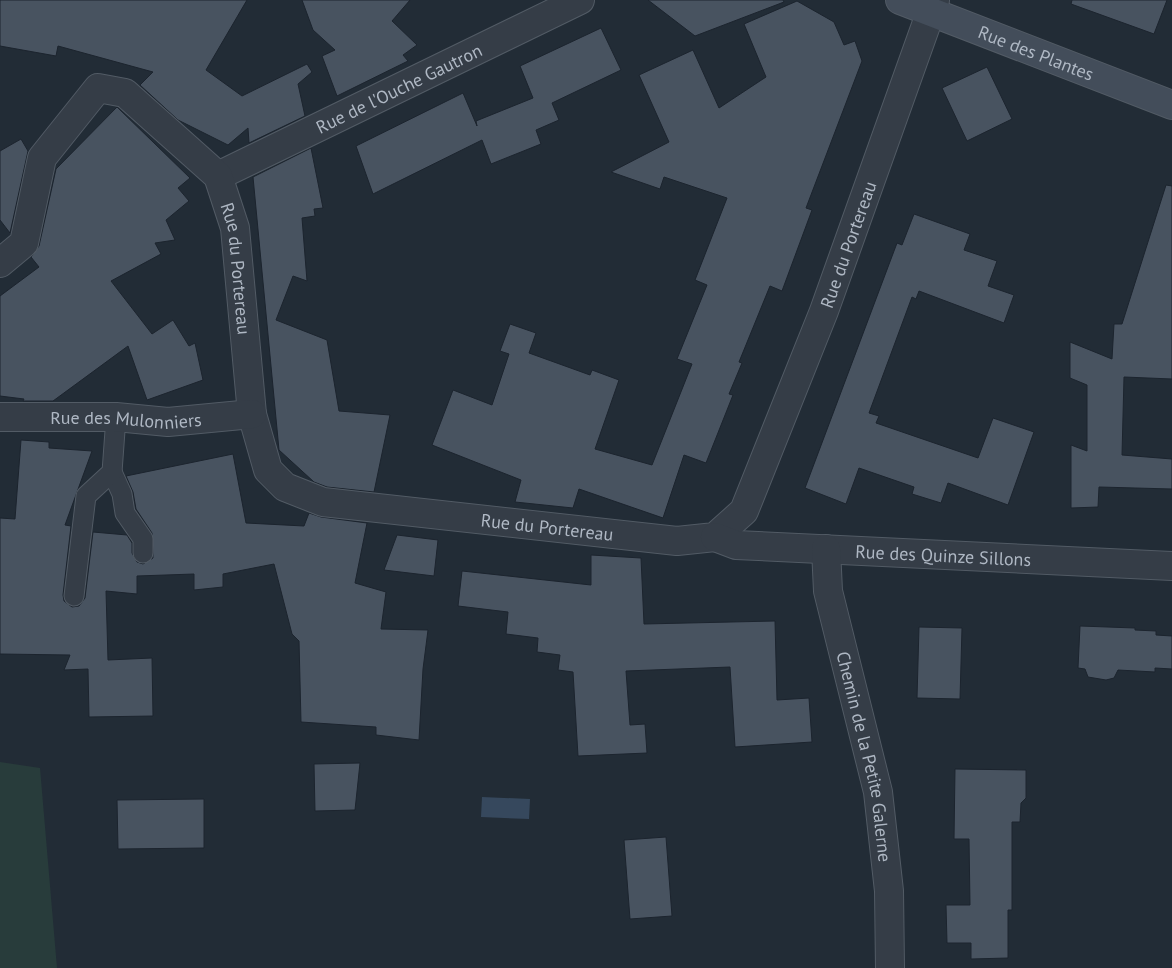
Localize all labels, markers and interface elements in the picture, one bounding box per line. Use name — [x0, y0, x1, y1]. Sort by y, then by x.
street label: Rue des Plantes — [975, 20, 1097, 85]
street label: Rue de l'Ouche Gautron — [312, 38, 486, 138]
street label: Rue du Portereau — [815, 178, 881, 311]
street label: Rue du Portereau — [216, 200, 256, 336]
street label: Rue des Mulonniers — [50, 406, 203, 434]
street label: Rue du Portereau — [480, 508, 615, 545]
street label: Rue des Quinze Sillons — [855, 539, 1032, 571]
street label: Chemin de la Petite Galerne — [832, 649, 897, 863]

